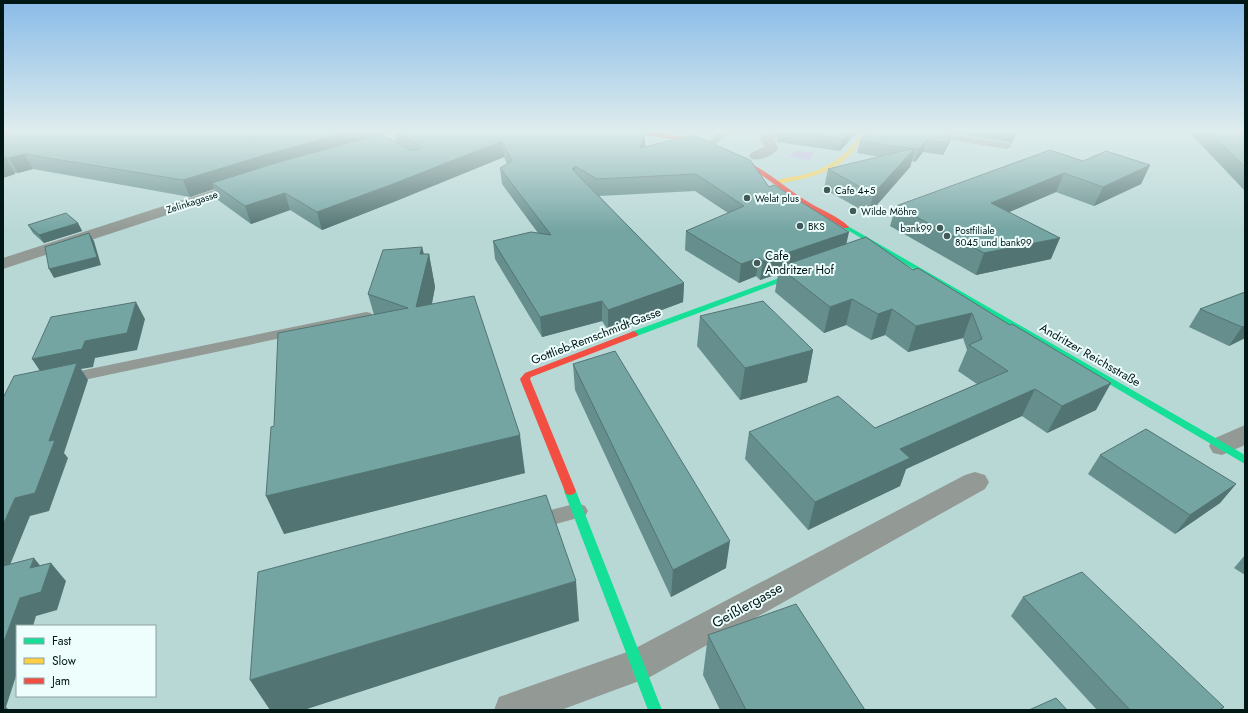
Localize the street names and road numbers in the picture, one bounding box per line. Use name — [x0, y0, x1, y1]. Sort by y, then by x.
street label: Zelinkagasse — [164, 187, 220, 217]
street label: Gottlieb-Remschmidt-Gasse — [528, 303, 664, 369]
street label: Andritzer Reichsstraße — [1036, 319, 1144, 391]
street label: Geißlergasse — [708, 577, 786, 633]

